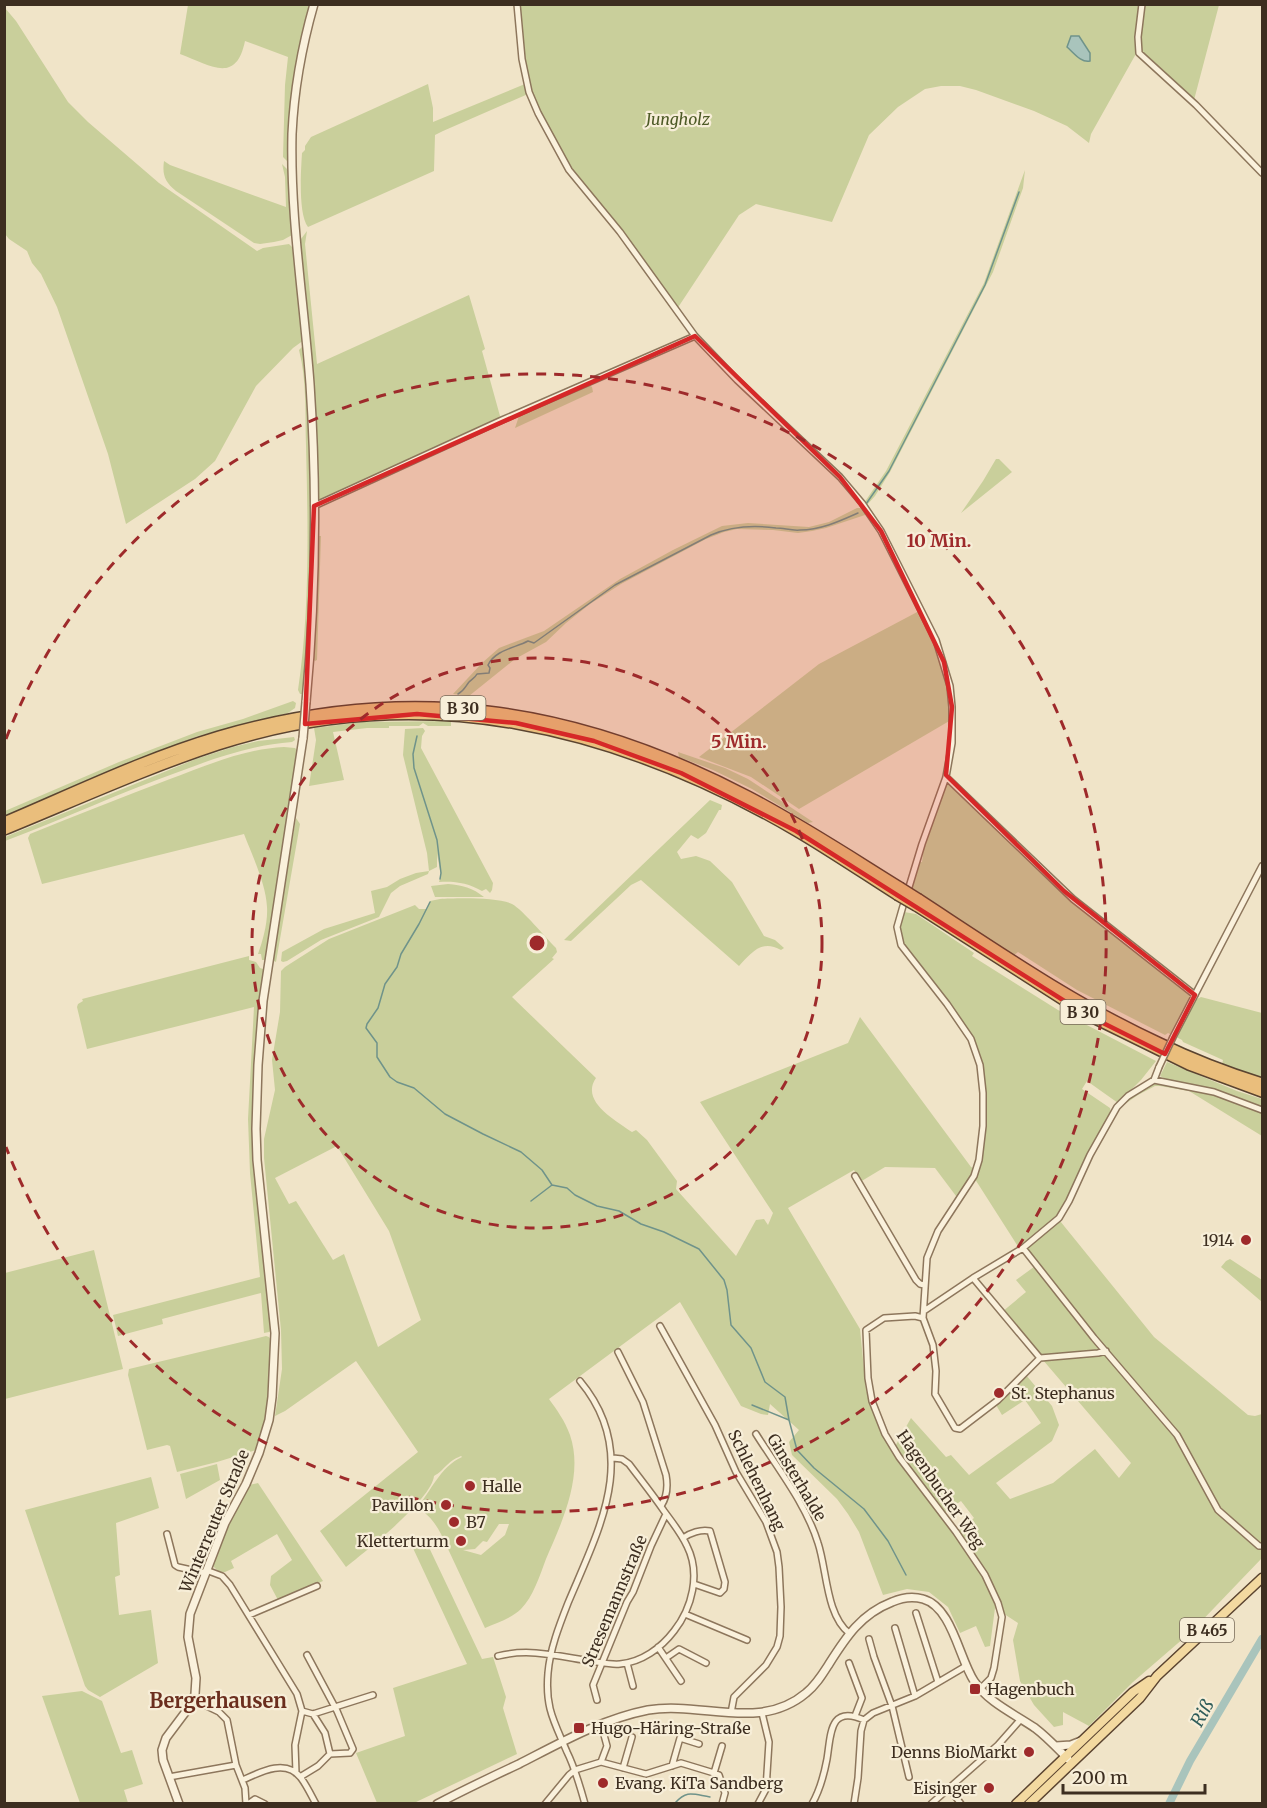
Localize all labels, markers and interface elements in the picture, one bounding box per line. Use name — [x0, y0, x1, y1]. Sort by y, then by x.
park label: Jungholz — [644, 109, 711, 129]
text: 10 Min. — [906, 529, 972, 552]
road number: B 30 — [440, 696, 486, 720]
text: 5 Min. — [711, 730, 767, 753]
centre of rings — [527, 933, 547, 953]
road number: B 30 — [1060, 1000, 1106, 1024]
place label: 1914 — [1202, 1230, 1234, 1250]
marker: 1914 — [1239, 1233, 1253, 1247]
place label: St. Stephanus — [1011, 1383, 1115, 1403]
marker: St. Stephanus — [992, 1386, 1006, 1400]
street label: Schlehenhang — [724, 1426, 790, 1534]
street label: Hagenbucher Weg — [893, 1426, 990, 1552]
street label: Ginsterhalde — [763, 1430, 831, 1524]
street label: Winterreuter Straße — [174, 1446, 253, 1597]
place label: Halle — [482, 1476, 522, 1496]
marker: Halle — [463, 1479, 477, 1493]
place label: Pavillon — [371, 1495, 434, 1515]
marker: Pavillon — [439, 1498, 453, 1512]
place label: B7 — [466, 1512, 486, 1532]
marker: B7 — [447, 1515, 461, 1529]
place label: Kletterturm — [357, 1531, 449, 1551]
street label: Stresemannstraße — [577, 1532, 651, 1670]
marker: Kletterturm — [454, 1534, 468, 1548]
road number: B 465 — [1180, 1618, 1234, 1642]
place label: Hagenbuch — [987, 1679, 1075, 1699]
marker: Hagenbuch — [968, 1682, 982, 1696]
district label: Bergerhausen — [149, 1688, 287, 1713]
water label: Riß — [1185, 1695, 1219, 1731]
place label: Hugo-Häring-Straße — [591, 1718, 751, 1738]
marker: Hugo-Häring-Straße — [572, 1721, 586, 1735]
place label: Denns BioMarkt — [891, 1742, 1018, 1762]
marker: Denns BioMarkt — [1022, 1745, 1036, 1759]
scale bar — [1063, 1757, 1206, 1795]
text: 200 m — [1072, 1766, 1128, 1789]
place label: Evang. KiTa Sandberg — [615, 1773, 783, 1793]
marker: Evang. KiTa Sandberg — [596, 1776, 610, 1790]
place label: Eisinger — [913, 1778, 977, 1798]
marker: Eisinger — [982, 1781, 996, 1795]

